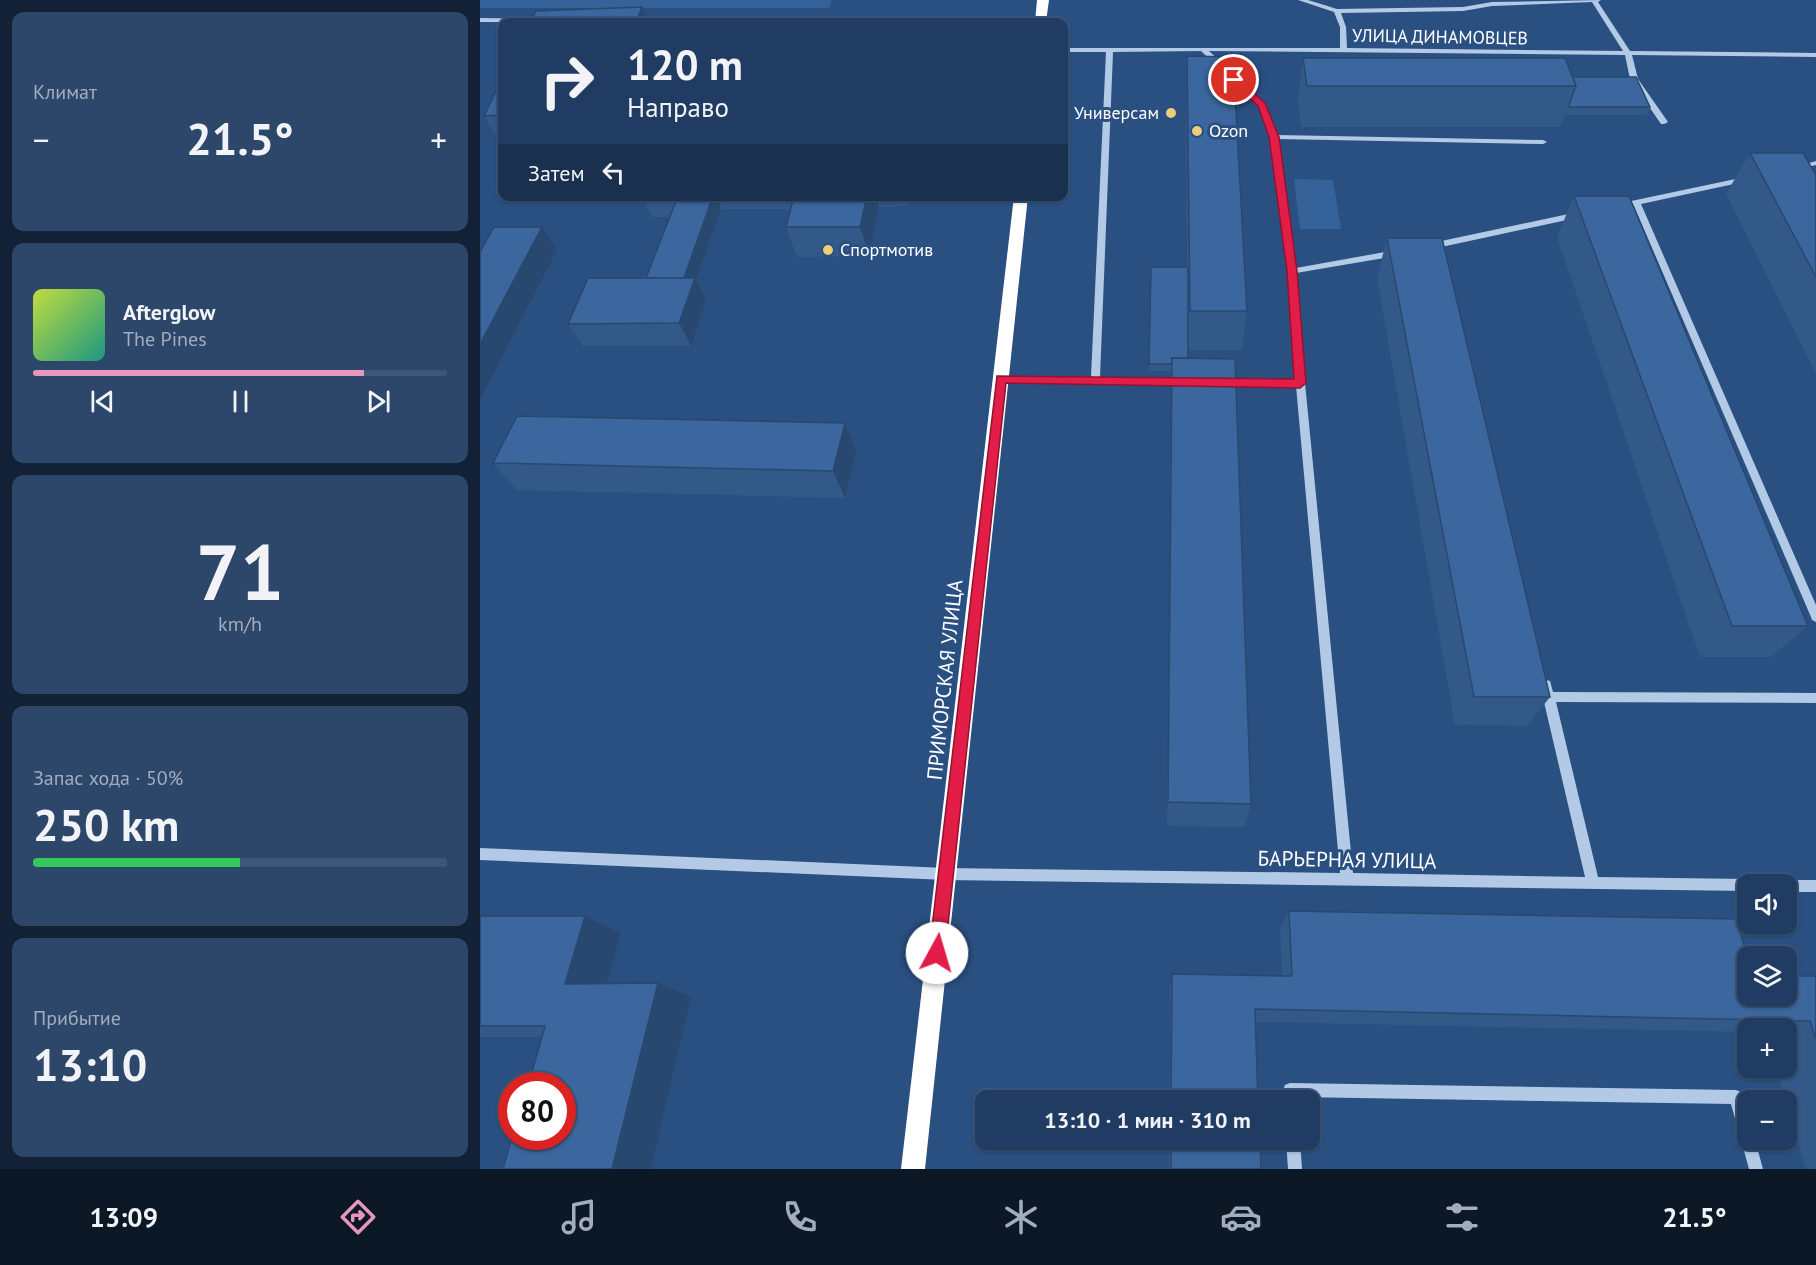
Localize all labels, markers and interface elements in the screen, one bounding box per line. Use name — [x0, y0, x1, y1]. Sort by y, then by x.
street label: УЛИЦА ДИНАМОВЦЕВ — [1352, 23, 1528, 50]
text: 120 m — [627, 37, 743, 92]
icon: right — [528, 42, 606, 120]
pin — [1208, 54, 1259, 105]
icon: arrive — [1217, 63, 1250, 96]
text: Климат — [33, 79, 97, 105]
text: Направо — [627, 90, 729, 124]
place label: Универсам — [1074, 101, 1159, 124]
marker: Универсам — [1164, 106, 1178, 120]
text: 21.5° — [186, 109, 294, 167]
text: − — [33, 118, 50, 161]
text: + — [430, 118, 447, 161]
place label: Ozon — [1209, 119, 1248, 142]
marker: Ozon — [1190, 124, 1204, 138]
icon: left — [597, 156, 630, 189]
text: Затем — [528, 159, 585, 187]
place label: Спортмотив — [840, 238, 933, 261]
marker: Спортмотив — [821, 243, 835, 257]
text: Afterglow — [123, 298, 215, 326]
text: The Pines — [123, 326, 207, 352]
icon: previous — [86, 385, 119, 418]
icon: pause — [224, 385, 257, 418]
icon: next — [362, 385, 395, 418]
text: 71 — [196, 521, 284, 622]
street label: ПРИМОРСКАЯ УЛИЦА — [921, 578, 969, 781]
text: km/h — [218, 611, 262, 637]
text: Запас хода · 50% — [33, 765, 183, 791]
text: 250 km — [33, 795, 179, 853]
street label: БАРЬЕРНАЯ УЛИЦА — [1257, 844, 1437, 875]
map controls — [1737, 874, 1797, 1150]
button: sound — [1737, 874, 1797, 934]
position arrow — [905, 921, 969, 985]
button: layers — [1737, 946, 1797, 1006]
text: Прибытие — [33, 1005, 121, 1031]
button: + — [1737, 1018, 1797, 1078]
text: 13:10 — [33, 1035, 147, 1093]
speed limit sign: 80 — [498, 1072, 576, 1150]
button: − — [1737, 1090, 1797, 1150]
text: 13:10 · 1 мин · 310 m — [1044, 1106, 1251, 1134]
icon: directions — [337, 1196, 379, 1238]
icon: music — [558, 1196, 600, 1238]
icon: phone — [779, 1196, 821, 1238]
icon: climate — [1000, 1196, 1042, 1238]
icon: car — [1220, 1196, 1262, 1238]
icon: filters — [1441, 1196, 1483, 1238]
text: 13:09 — [89, 1200, 158, 1234]
text: 21.5° — [1662, 1200, 1727, 1234]

